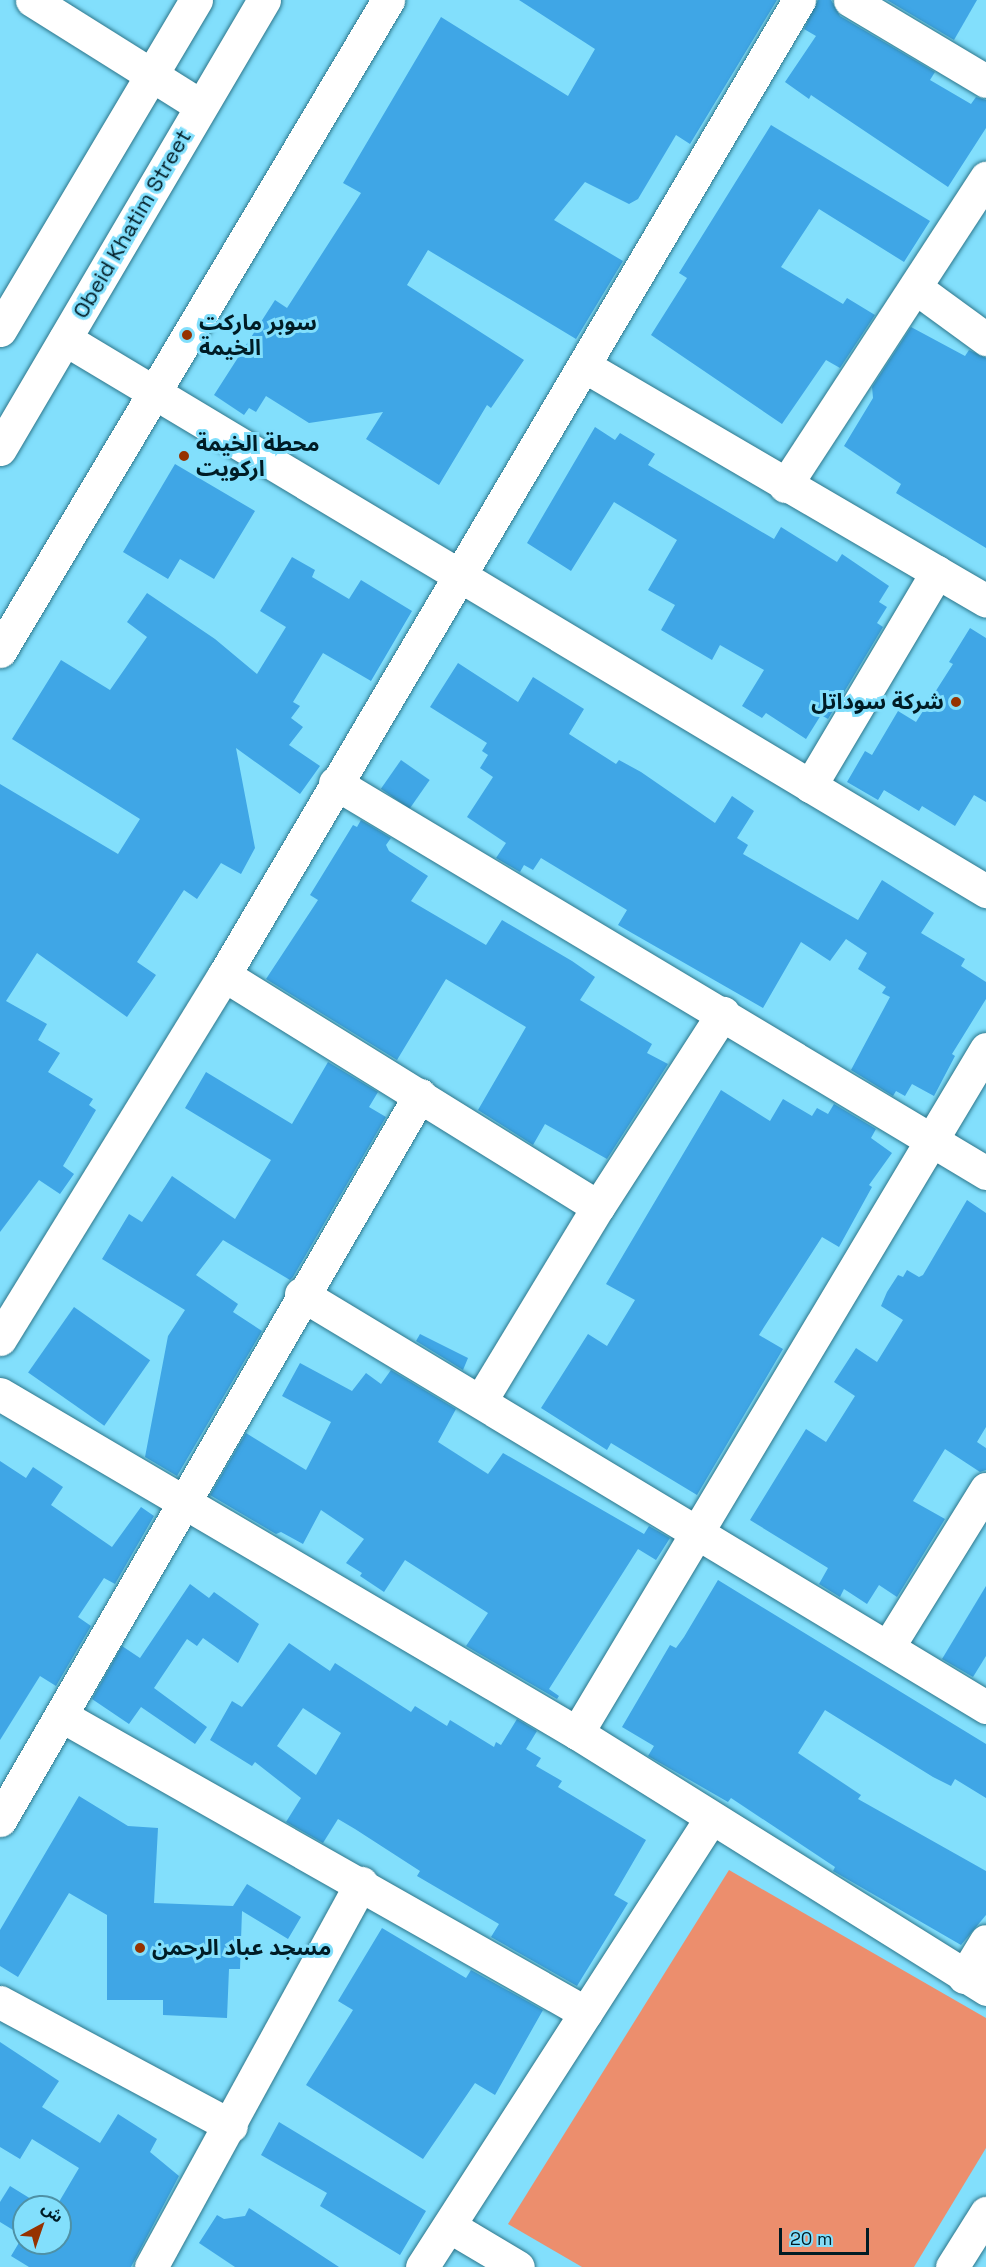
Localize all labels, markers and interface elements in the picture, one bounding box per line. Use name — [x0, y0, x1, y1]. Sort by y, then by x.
street label: Obeid Khatim Street — [67, 125, 197, 323]
place label: سوبر ماركت الخيمة — [199, 309, 317, 360]
marker: سوبر ماركت الخيمة — [180, 328, 194, 342]
place label: محطة الخيمة اركويت — [196, 430, 320, 482]
marker: محطة الخيمة اركويت — [177, 449, 191, 463]
place label: شركة سوداتل — [811, 689, 944, 715]
marker: شركة سوداتل — [949, 695, 963, 709]
place label: مسجد عباد الرحمن — [152, 1935, 331, 1961]
marker: مسجد عباد الرحمن — [133, 1941, 147, 1955]
north arrow — [12, 2195, 72, 2255]
text: ش — [37, 2197, 68, 2227]
scale bar — [782, 2216, 872, 2254]
text: 20 m — [790, 2227, 833, 2250]

